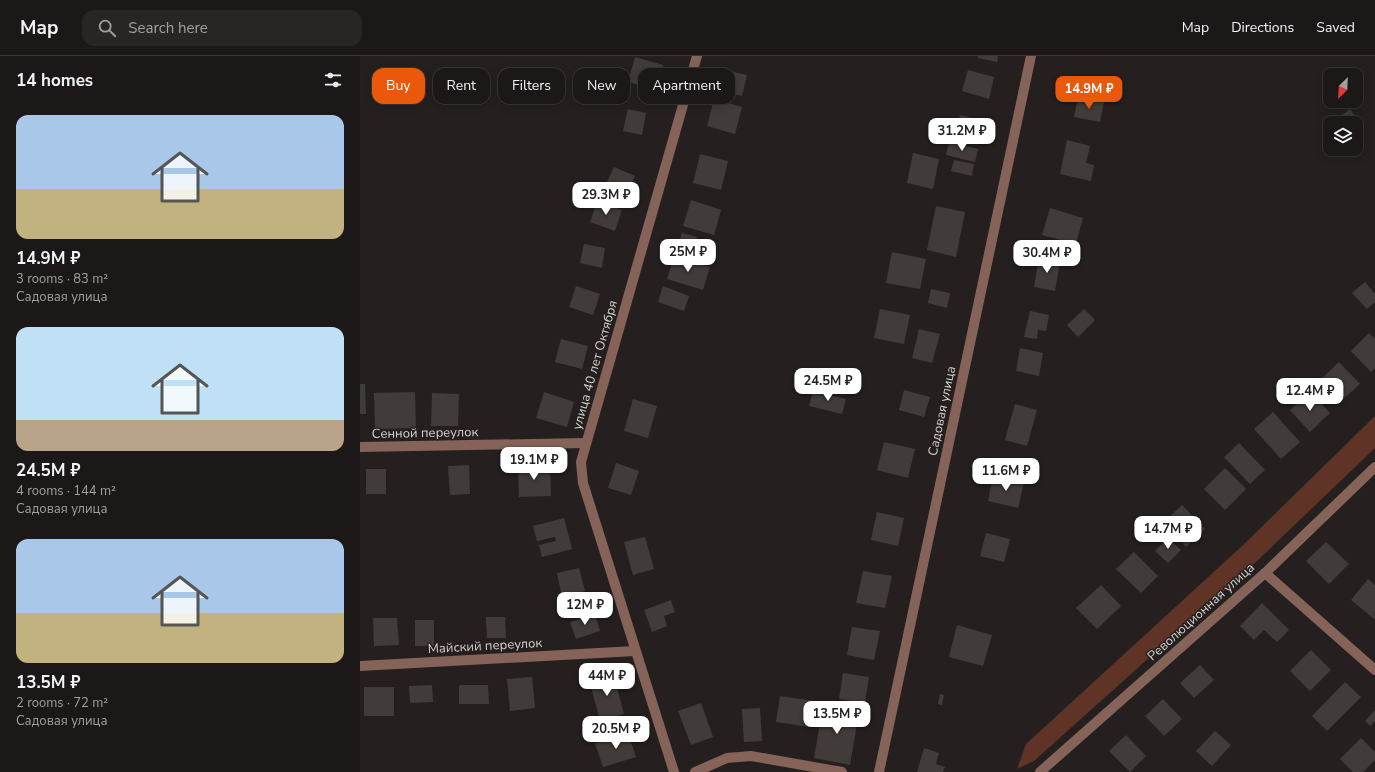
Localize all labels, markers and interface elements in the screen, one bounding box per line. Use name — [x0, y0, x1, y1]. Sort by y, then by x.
search box — [82, 10, 362, 46]
text: Map — [20, 15, 58, 41]
icon: search — [96, 17, 118, 39]
text: Search here — [128, 18, 208, 38]
text: Map — [1182, 18, 1209, 37]
text: Directions — [1231, 18, 1294, 37]
text: Saved — [1316, 18, 1355, 37]
chip: Buy — [372, 68, 425, 104]
chip: Rent — [433, 68, 490, 104]
chip: Filters — [498, 68, 565, 104]
chip: New — [573, 68, 630, 104]
chip: Apartment — [638, 68, 735, 104]
north arrow — [1323, 68, 1363, 108]
map controls — [1323, 68, 1363, 156]
text: 14 homes — [16, 69, 93, 92]
icon: filters — [322, 69, 344, 91]
pin: 14.9M ₽ — [1052, 76, 1126, 110]
text: 14.9M ₽ — [1064, 80, 1114, 98]
button: layers — [1323, 116, 1363, 156]
pin: 31.2M ₽ — [925, 118, 999, 152]
text: 31.2M ₽ — [937, 122, 987, 140]
icon: home — [144, 141, 216, 213]
pin: 29.3M ₽ — [569, 182, 643, 216]
text: 29.3M ₽ — [581, 186, 631, 204]
pin: 25M ₽ — [660, 239, 716, 273]
pin: 30.4M ₽ — [1010, 240, 1084, 274]
text: 25M ₽ — [669, 243, 707, 261]
text: 30.4M ₽ — [1022, 244, 1072, 262]
text: 14.9M ₽ — [16, 247, 80, 270]
text: 3 rooms · 83 m² — [16, 270, 108, 288]
text: Садовая улица — [16, 288, 107, 306]
street label: улица 40 лет Октября — [568, 298, 622, 432]
icon: home — [144, 353, 216, 425]
street label: Садовая улица — [924, 364, 960, 458]
pin: 24.5M ₽ — [791, 368, 865, 402]
text: 24.5M ₽ — [803, 372, 853, 390]
pin: 12.4M ₽ — [1273, 378, 1347, 412]
text: 12.4M ₽ — [1285, 382, 1335, 400]
street label: Сенной переулок — [372, 423, 479, 443]
pin: 19.1M ₽ — [497, 447, 571, 481]
text: 19.1M ₽ — [509, 451, 559, 469]
pin: 11.6M ₽ — [969, 458, 1043, 492]
text: 24.5M ₽ — [16, 459, 80, 482]
text: 11.6M ₽ — [981, 462, 1031, 480]
text: 4 rooms · 144 m² — [16, 482, 116, 500]
text: Садовая улица — [16, 500, 107, 518]
pin: 14.7M ₽ — [1131, 516, 1205, 550]
text: 14.7M ₽ — [1143, 520, 1193, 538]
street label: Революционная улица — [1144, 559, 1258, 665]
icon: home — [144, 565, 216, 637]
pin: 12M ₽ — [557, 592, 613, 626]
text: 12M ₽ — [566, 596, 604, 614]
street label: Майский переулок — [427, 634, 543, 658]
pin: 44M ₽ — [579, 663, 635, 697]
text: 44M ₽ — [588, 667, 626, 685]
text: 13.5M ₽ — [16, 671, 80, 694]
text: 2 rooms · 72 m² — [16, 694, 108, 712]
pin: 13.5M ₽ — [800, 701, 874, 735]
text: 13.5M ₽ — [812, 705, 862, 723]
text: Садовая улица — [16, 712, 107, 730]
pin: 20.5M ₽ — [579, 716, 653, 750]
text: 20.5M ₽ — [591, 720, 641, 738]

